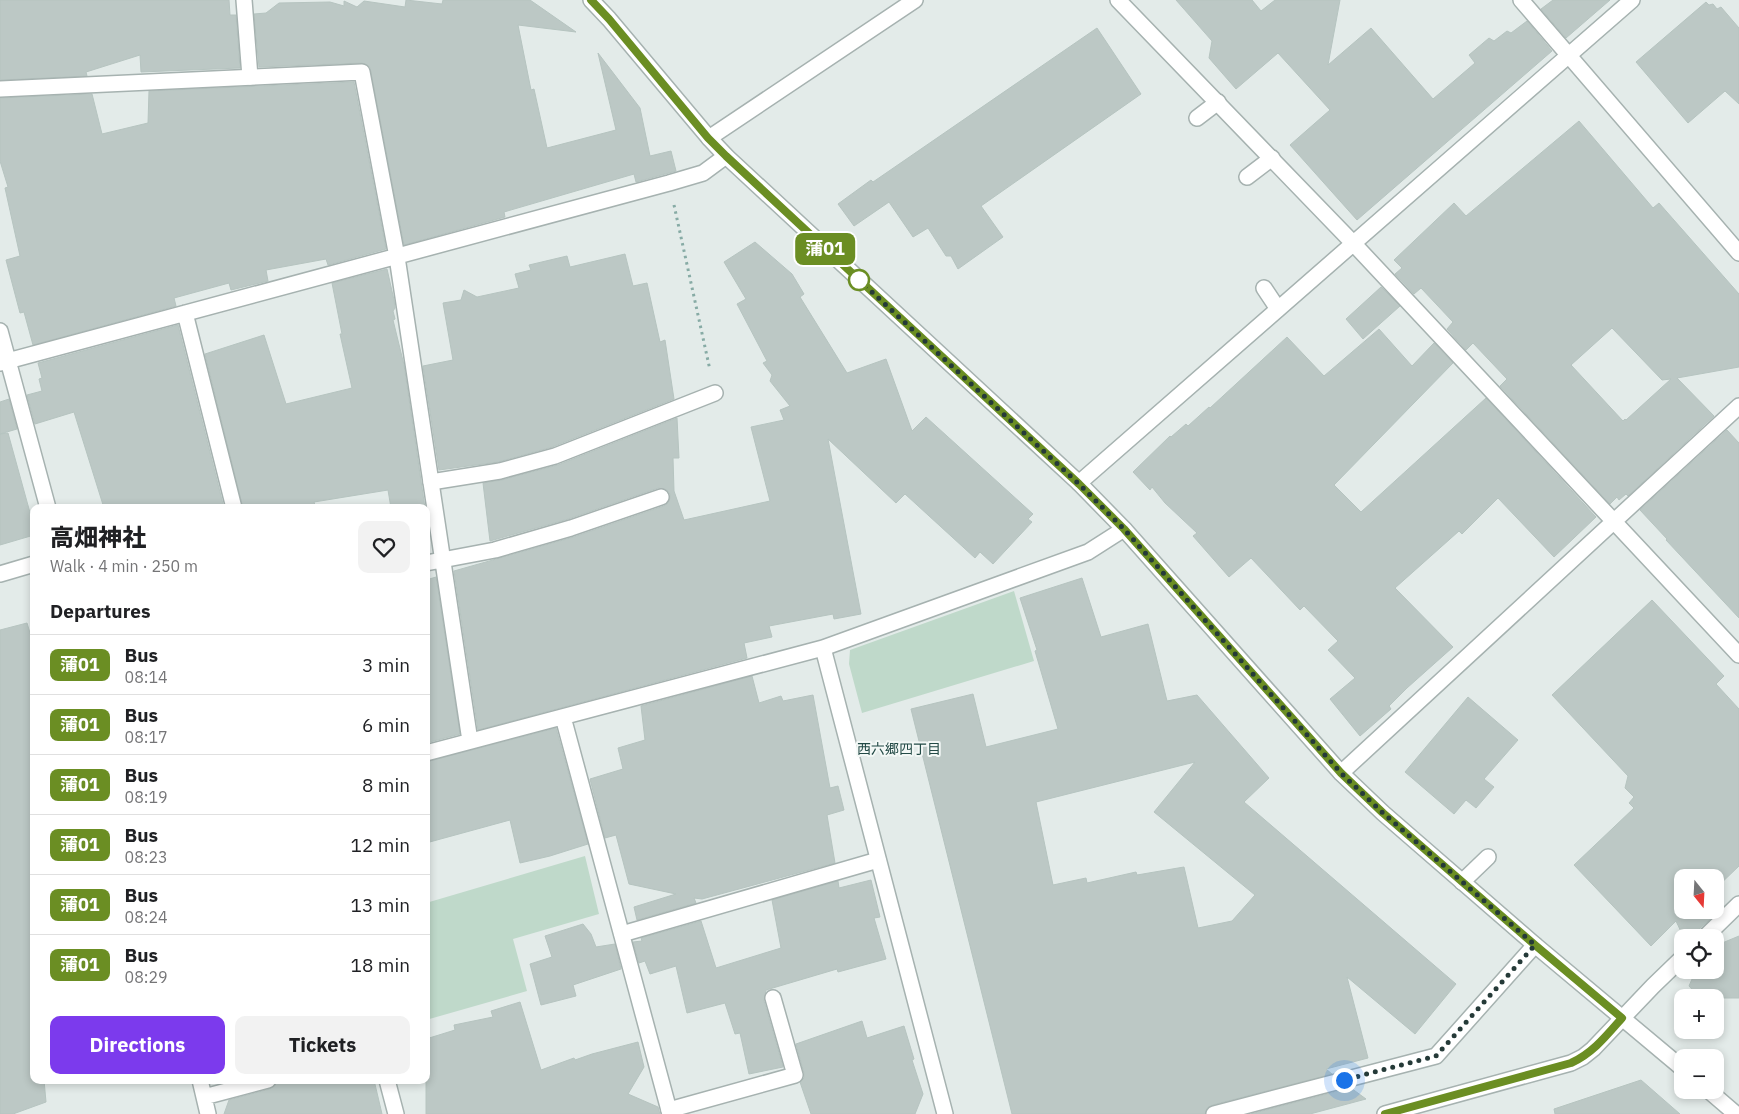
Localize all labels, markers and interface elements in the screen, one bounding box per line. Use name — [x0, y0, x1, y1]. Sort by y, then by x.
line badge: 蒲01 — [796, 233, 854, 265]
text: 蒲01 — [805, 237, 845, 260]
unlabelled marker — [848, 269, 870, 291]
text: 高畑神社 — [50, 521, 146, 553]
button: heart — [358, 521, 410, 573]
text: Walk · 4 min · 250 m — [50, 556, 198, 576]
text: Departures — [50, 599, 150, 623]
text: Bus — [125, 643, 158, 667]
text: 蒲01 — [60, 653, 100, 676]
text: 3 min — [362, 653, 410, 677]
text: 08:14 — [125, 667, 168, 687]
text: Bus — [125, 703, 158, 727]
text: 蒲01 — [60, 713, 100, 736]
text: 6 min — [362, 713, 410, 737]
text: 08:17 — [125, 727, 168, 747]
district label: 西六郷四丁目 — [857, 740, 941, 758]
text: Bus — [125, 763, 158, 787]
text: 蒲01 — [60, 773, 100, 796]
text: 8 min — [362, 773, 410, 797]
text: 08:19 — [125, 787, 168, 807]
text: Bus — [125, 823, 158, 847]
text: 蒲01 — [60, 833, 100, 856]
text: 12 min — [351, 833, 410, 857]
text: 08:23 — [125, 847, 168, 867]
north arrow — [1674, 869, 1724, 919]
map controls — [1674, 869, 1724, 1099]
text: Bus — [125, 883, 158, 907]
text: 蒲01 — [60, 893, 100, 916]
text: 13 min — [351, 893, 410, 917]
text: 08:24 — [125, 907, 168, 927]
button: locate — [1674, 929, 1724, 979]
text: Bus — [125, 943, 158, 967]
text: 蒲01 — [60, 953, 100, 976]
text: 18 min — [351, 953, 410, 977]
text: 08:29 — [125, 967, 168, 987]
button: + — [1674, 989, 1724, 1039]
button: Directions — [50, 1016, 225, 1074]
button: Tickets — [235, 1016, 410, 1074]
button: − — [1674, 1049, 1724, 1099]
your location — [1332, 1068, 1357, 1093]

